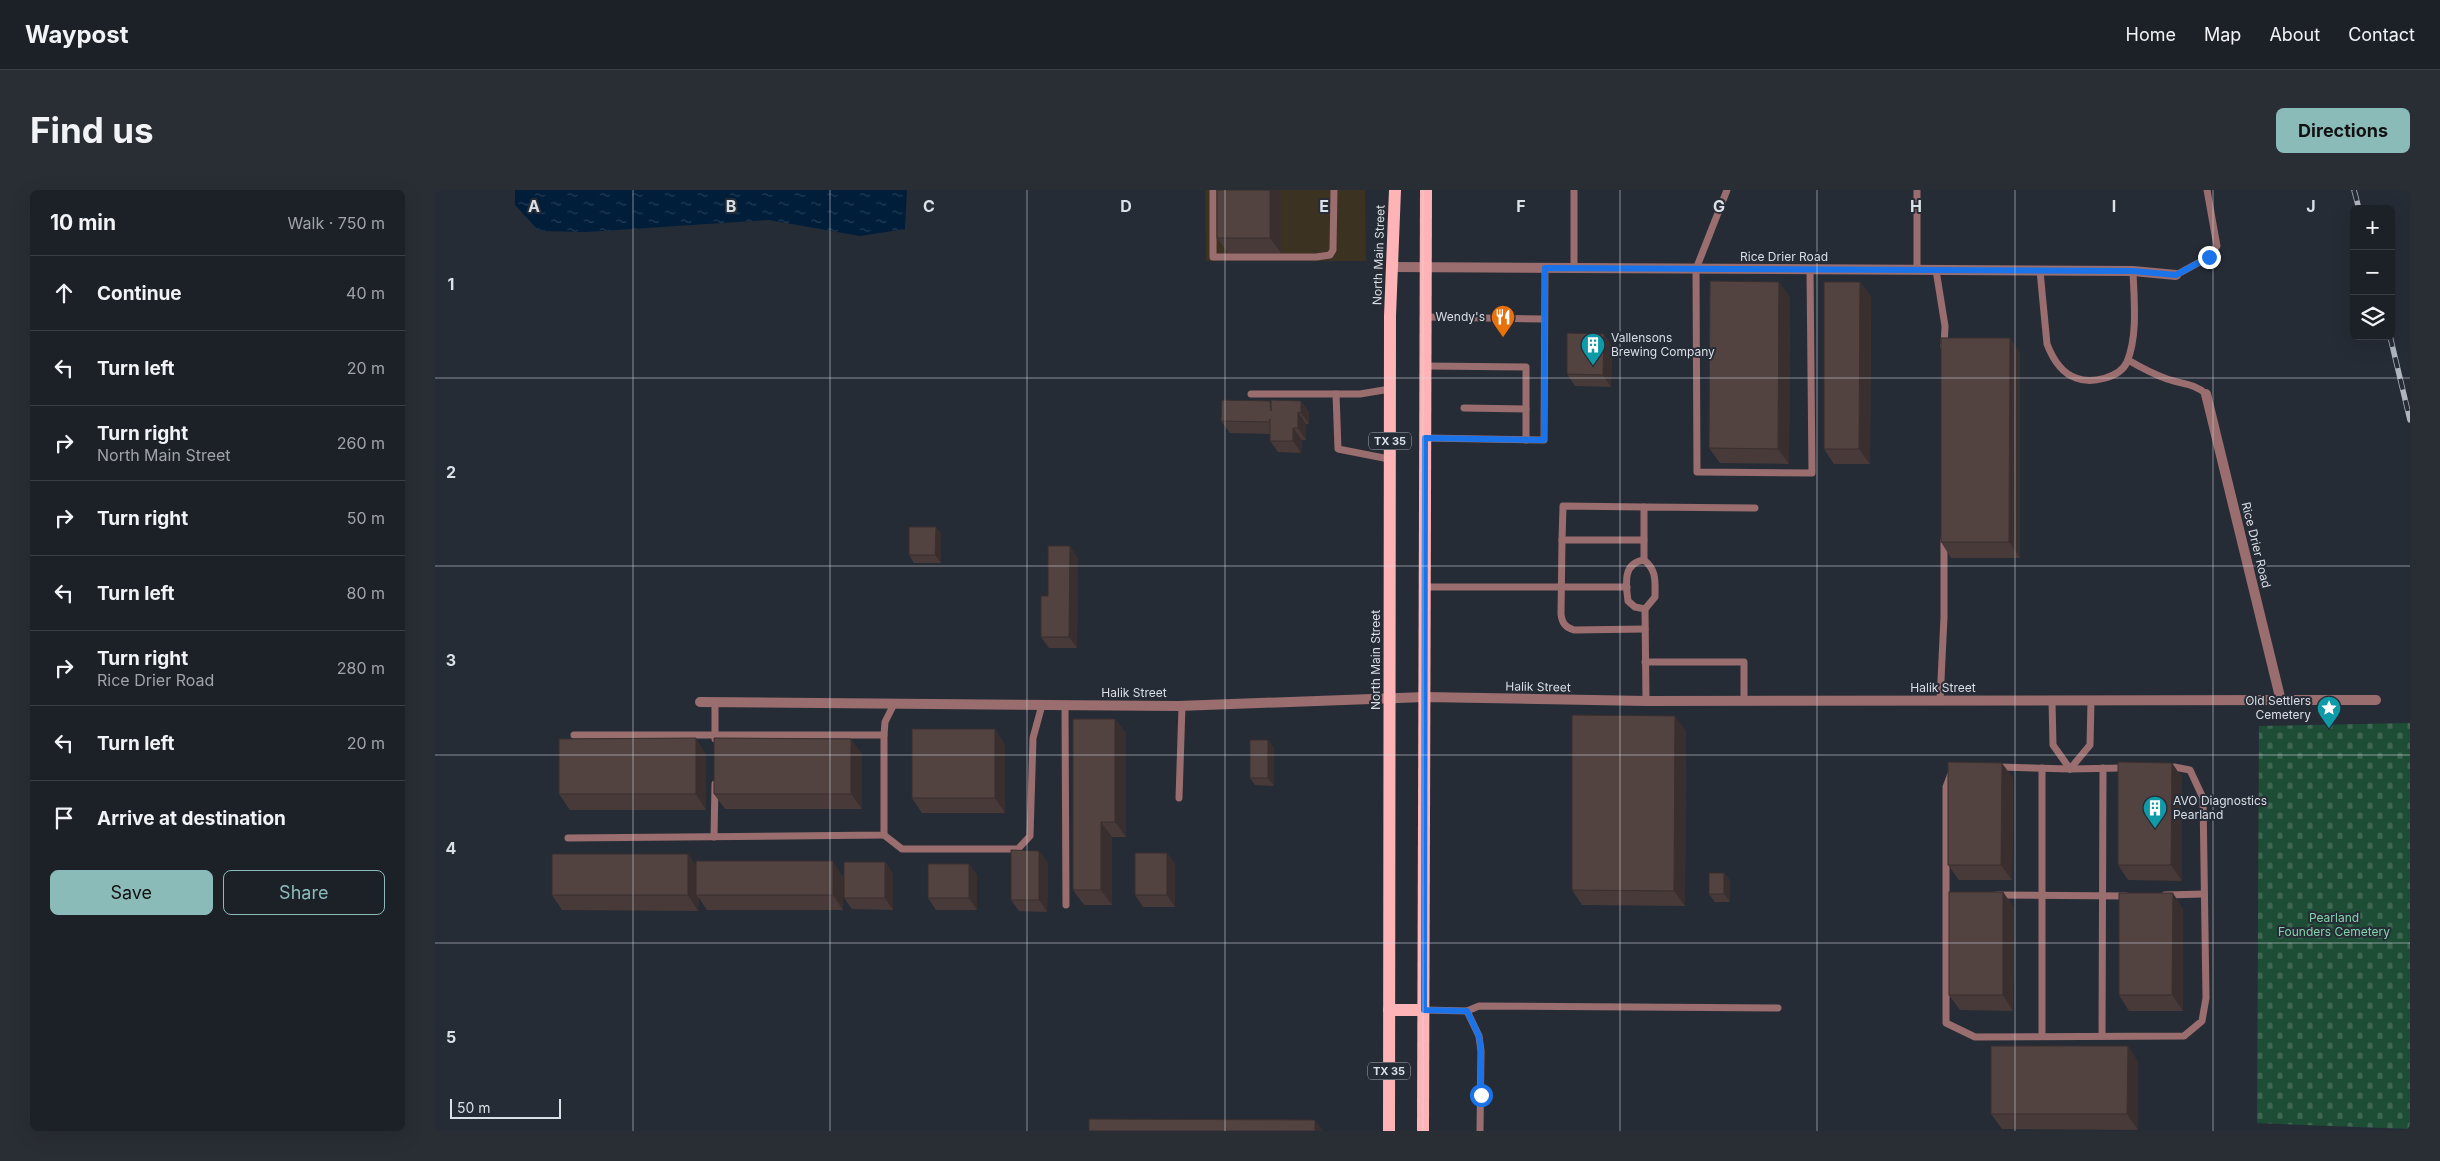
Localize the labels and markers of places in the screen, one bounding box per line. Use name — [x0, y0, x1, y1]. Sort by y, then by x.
restaurant icon: Wendy's — [1490, 304, 1516, 338]
place label: Wendy's — [1436, 309, 1485, 324]
place label: Vallensons Brewing Company — [1611, 330, 1715, 359]
building icon: Vallensons Brewing Company — [1580, 332, 1606, 366]
place label: Old Settlers Cemetery — [2245, 693, 2311, 722]
place icon: Old Settlers Cemetery — [2316, 695, 2342, 729]
place label: AVO Diagnostics Pearland — [2173, 793, 2267, 822]
building icon: AVO Diagnostics Pearland — [2142, 795, 2168, 829]

